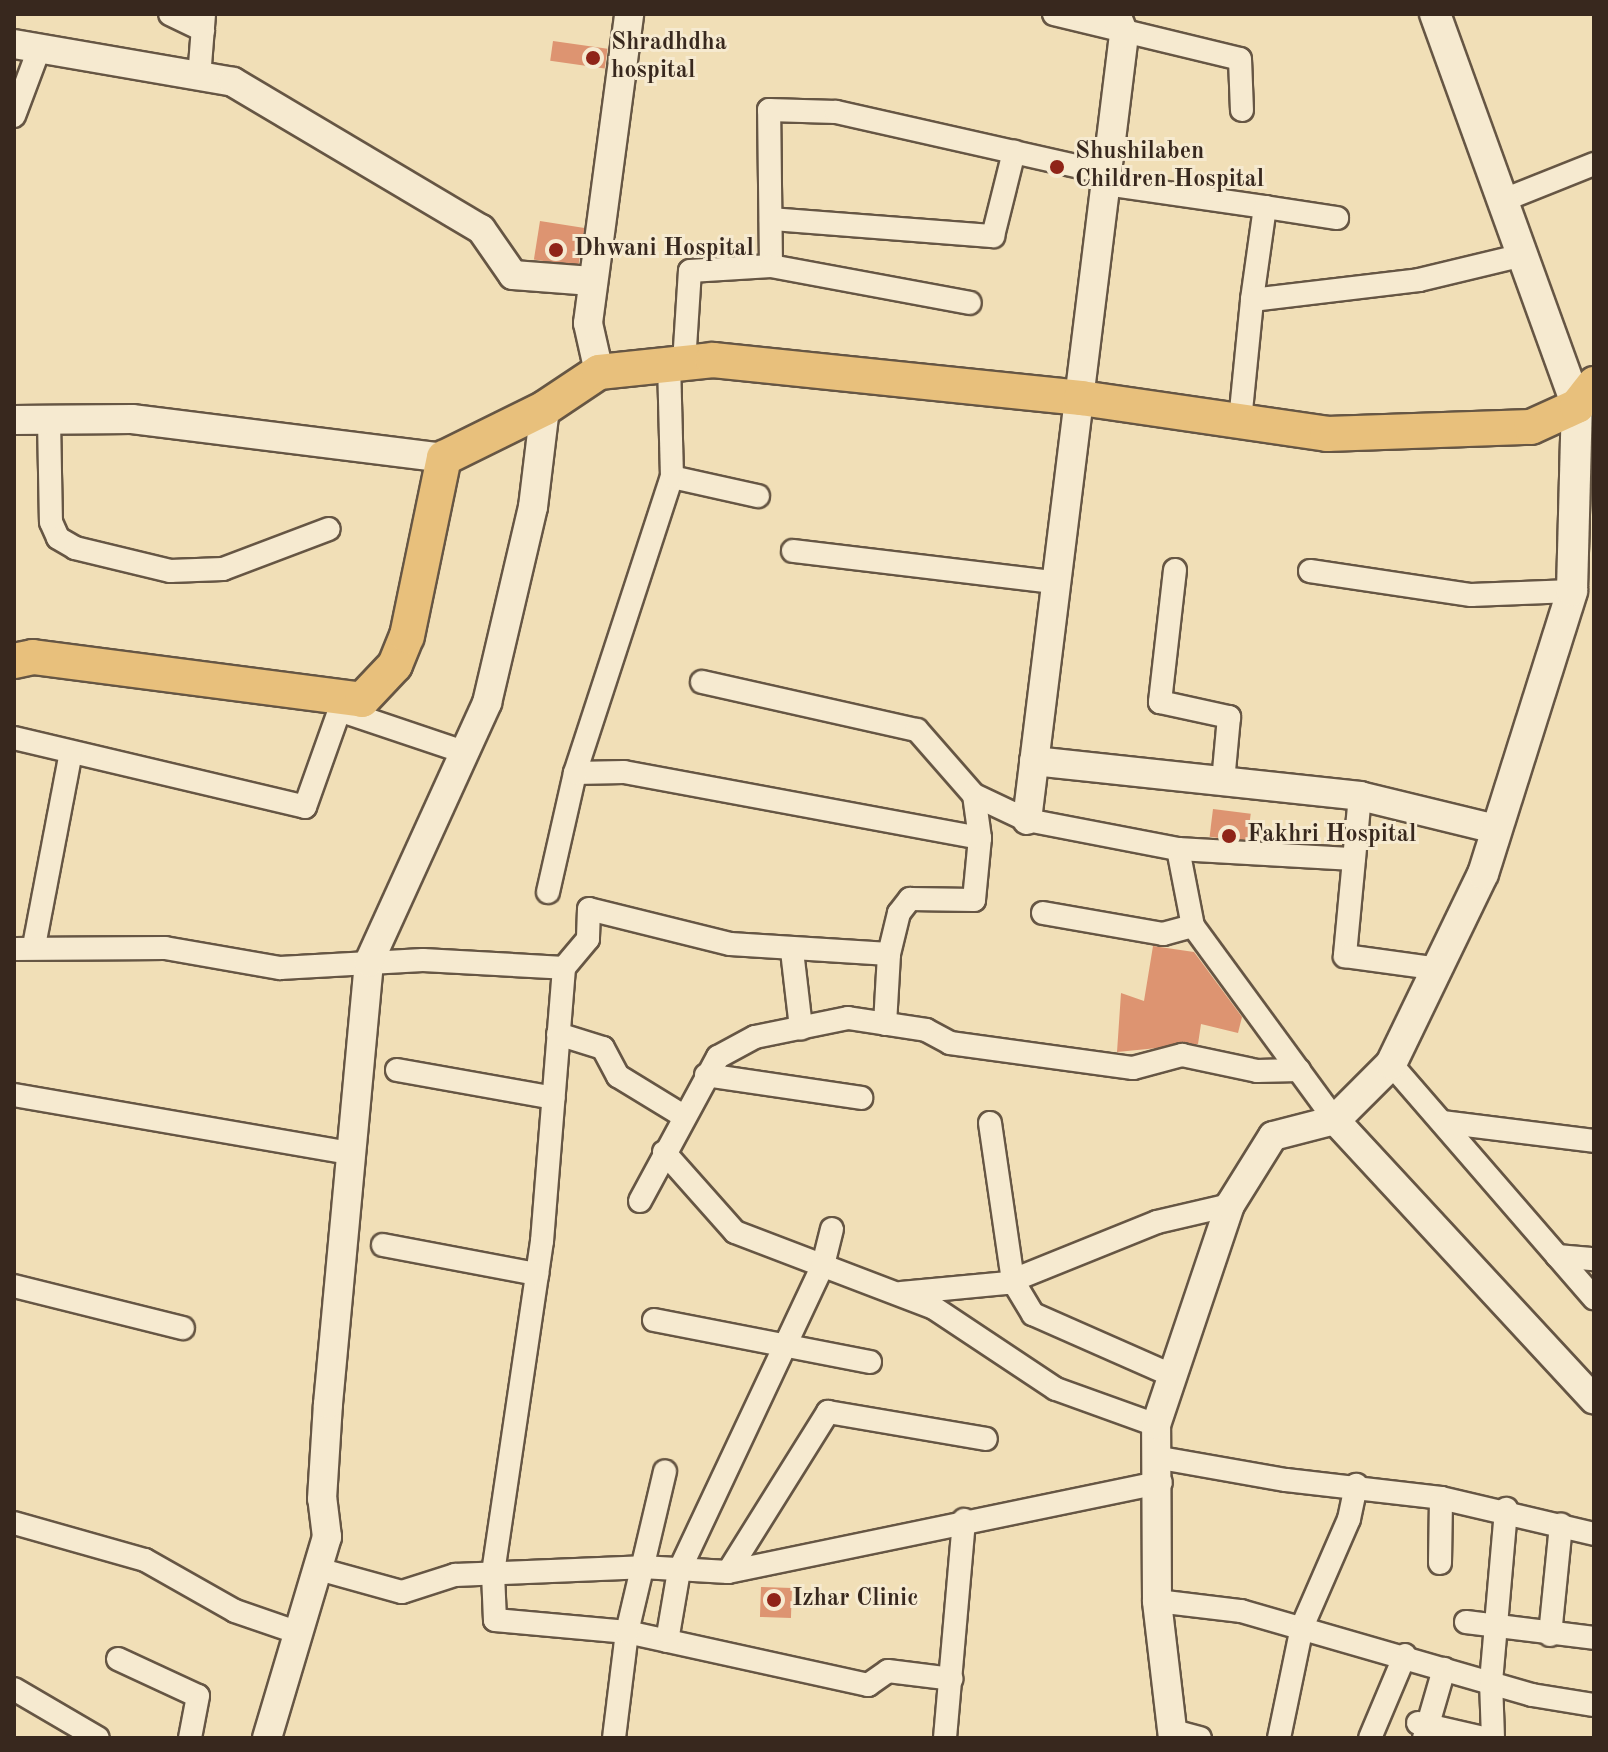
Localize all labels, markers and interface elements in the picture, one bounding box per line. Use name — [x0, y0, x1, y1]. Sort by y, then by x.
place label: Shradhdha hospital — [611, 30, 727, 86]
marker: Shradhdha hospital — [582, 47, 604, 69]
place label: Shushilaben Children Hospital — [1075, 139, 1264, 195]
marker: Shushilaben Children Hospital — [1046, 156, 1068, 178]
place label: Dhwani Hospital — [574, 236, 754, 264]
marker: Dhwani Hospital — [545, 239, 567, 261]
place label: Fakhri Hospital — [1247, 822, 1416, 850]
marker: Fakhri Hospital — [1218, 825, 1240, 847]
place label: Izhar Clinic — [792, 1586, 918, 1614]
marker: Izhar Clinic — [763, 1589, 785, 1611]

